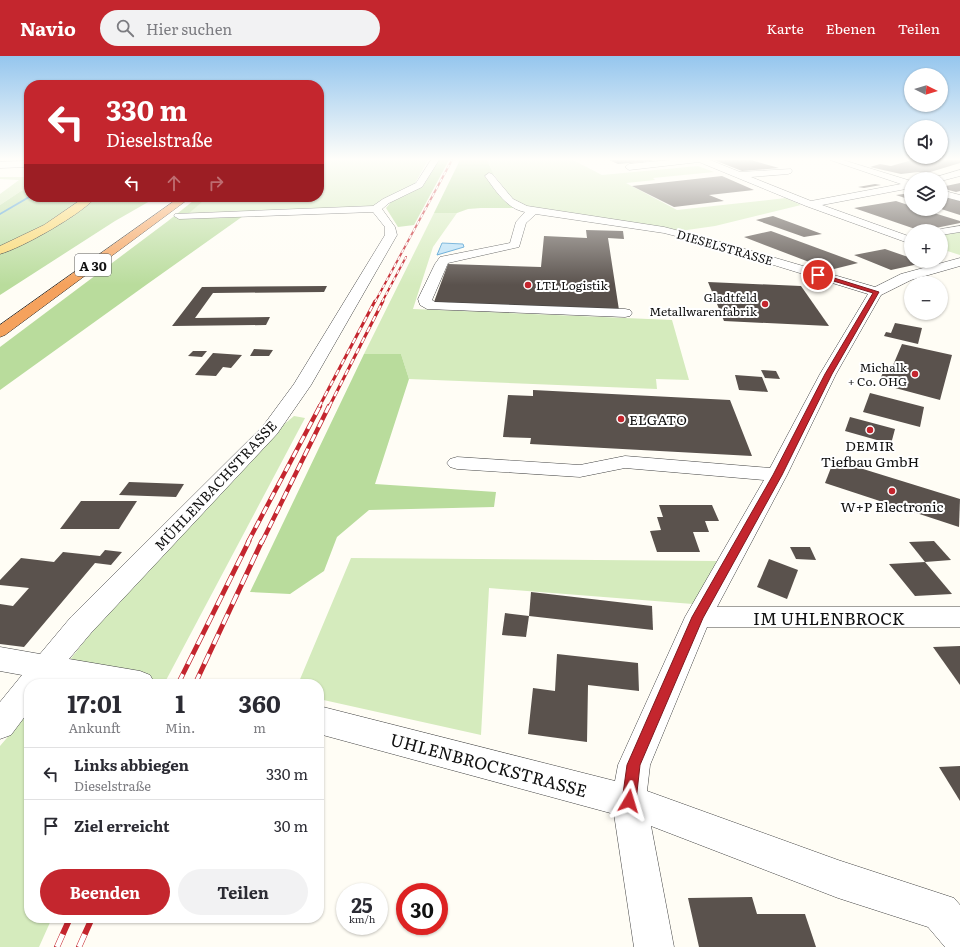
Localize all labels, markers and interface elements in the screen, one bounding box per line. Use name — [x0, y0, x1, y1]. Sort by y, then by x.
search box — [100, 10, 380, 46]
text: Navio — [20, 14, 76, 42]
icon: search — [114, 17, 136, 39]
text: Hier suchen — [146, 17, 232, 40]
text: Karte — [767, 18, 804, 38]
text: Ebenen — [826, 18, 876, 38]
text: Teilen — [898, 18, 940, 38]
north arrow — [904, 68, 948, 112]
map controls — [904, 68, 948, 320]
text: 330 m — [106, 88, 187, 130]
icon: left — [40, 96, 92, 148]
button: sound — [904, 120, 948, 164]
text: Dieselstraße — [106, 126, 213, 153]
icon: left — [121, 172, 143, 194]
icon: ahead — [163, 172, 185, 194]
icon: right — [205, 172, 227, 194]
button: layers — [904, 172, 948, 216]
button: + — [904, 224, 948, 268]
street label: DIESELSTRASSE — [675, 225, 776, 269]
road number: A 30 — [75, 254, 111, 276]
pin — [801, 258, 835, 292]
icon: arrive — [807, 264, 829, 286]
place label: LTL Logistik — [536, 276, 609, 294]
button: − — [904, 276, 948, 320]
marker: LTL Logistik — [523, 280, 533, 290]
place label: Gladtfeld Metallwarenfabrik — [649, 288, 758, 320]
marker: Gladtfeld Metallwarenfabrik — [760, 299, 770, 309]
place label: Michalk + Co. OHG — [848, 358, 908, 390]
marker: Michalk + Co. OHG — [910, 369, 920, 379]
place label: ELGATO — [629, 409, 687, 429]
marker: ELGATO — [616, 414, 626, 424]
street label: MÜHLENBACHSTRASSE — [149, 415, 281, 555]
marker: DEMIR Tiefbau GmbH — [865, 425, 875, 435]
place label: DEMIR Tiefbau GmbH — [821, 435, 919, 471]
marker: W+P Electronic — [887, 486, 897, 496]
place label: W+P Electronic — [840, 496, 944, 516]
street label: IM UHLENBROCK — [753, 605, 905, 630]
text: 17:01 — [67, 685, 122, 720]
text: 1 — [175, 685, 185, 720]
text: 360 — [239, 685, 281, 720]
text: Ankunft — [68, 718, 121, 737]
text: Min. — [165, 718, 195, 737]
text: m — [253, 718, 266, 737]
street label: UHLENBROCKSTRASSE — [388, 726, 590, 802]
text: Links abbiegen — [74, 753, 189, 776]
text: 330 m — [266, 762, 308, 785]
icon: left — [40, 763, 62, 785]
text: Dieselstraße — [74, 776, 151, 795]
position arrow — [608, 780, 650, 822]
text: Ziel erreicht — [74, 814, 169, 837]
text: 30 m — [274, 814, 308, 837]
icon: arrive — [40, 815, 62, 837]
button: Beenden — [40, 869, 170, 915]
button: Teilen — [178, 869, 308, 915]
speed limit sign: 30 — [396, 883, 448, 935]
text: 25 — [351, 889, 373, 919]
text: km/h — [349, 911, 375, 926]

